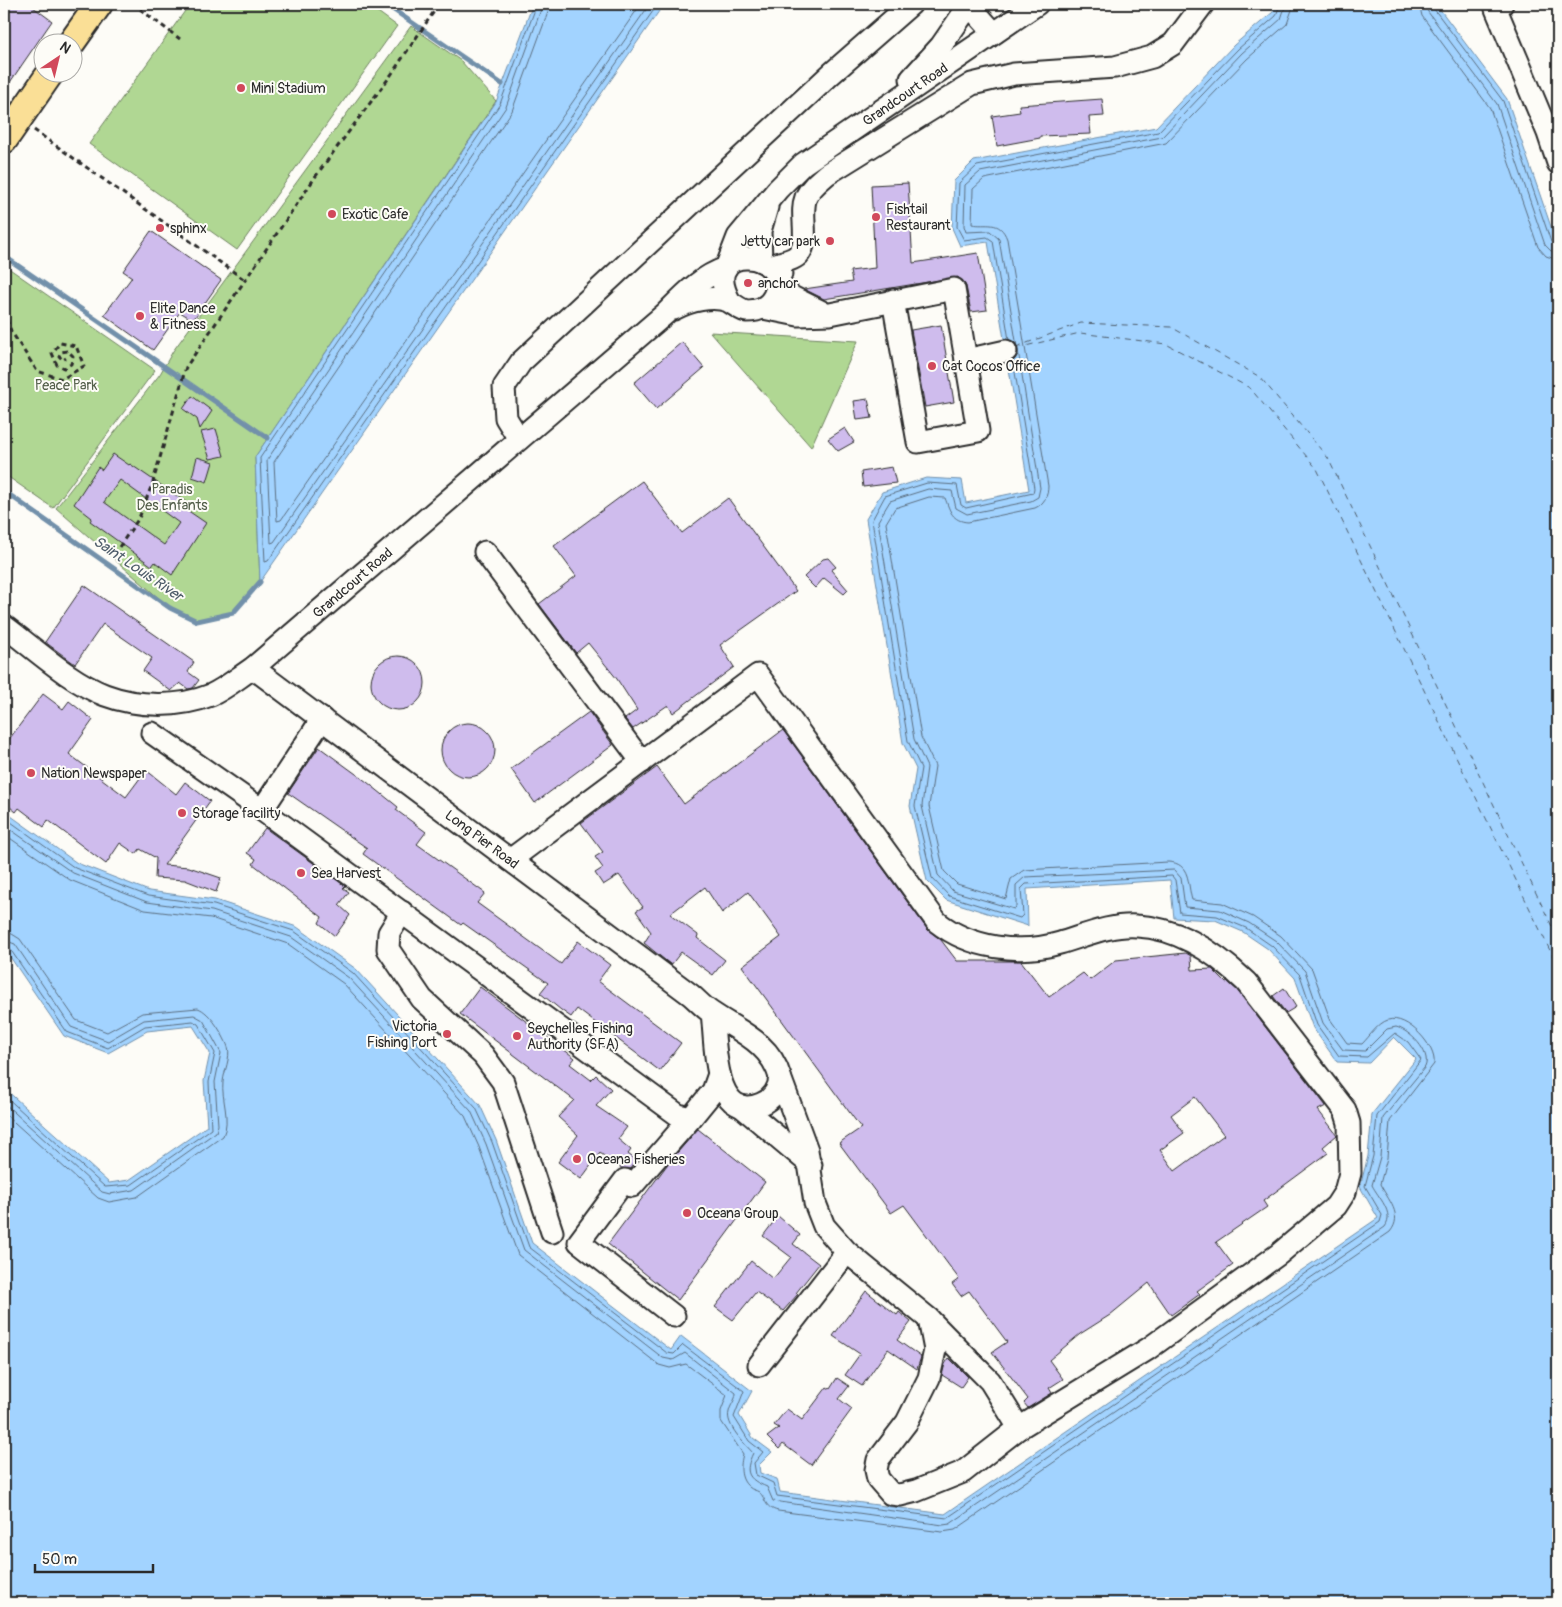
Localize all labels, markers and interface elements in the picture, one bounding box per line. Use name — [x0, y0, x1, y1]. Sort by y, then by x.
north arrow — [32, 32, 82, 82]
text: N — [56, 38, 74, 57]
street label: Grandcourt Road — [859, 59, 951, 129]
place label: Mini Stadium — [251, 80, 326, 97]
marker: Mini Stadium — [235, 82, 247, 94]
place label: Fishtail Restaurant — [886, 201, 951, 234]
place label: Exotic Cafe — [342, 206, 408, 223]
marker: Exotic Cafe — [326, 208, 338, 220]
marker: Fishtail Restaurant — [870, 211, 882, 223]
place label: sphinx — [170, 220, 207, 237]
marker: sphinx — [154, 222, 166, 234]
place label: Jetty car park — [740, 233, 820, 250]
marker: Jetty car park — [824, 235, 836, 247]
place label: anchor — [758, 275, 798, 292]
marker: anchor — [742, 277, 754, 289]
place label: Elite Dance & Fitness — [150, 300, 216, 333]
marker: Elite Dance & Fitness — [134, 310, 146, 322]
place label: Cat Cocos Office — [942, 358, 1040, 375]
marker: Cat Cocos Office — [926, 360, 938, 372]
park label: Peace Park — [35, 377, 98, 394]
park label: Paradis Des Enfants — [136, 481, 208, 514]
water label: Saint Louis River — [90, 532, 188, 607]
street label: Grandcourt Road — [309, 544, 396, 622]
place label: Nation Newspaper — [41, 765, 147, 782]
marker: Nation Newspaper — [25, 767, 37, 779]
place label: Storage facility — [192, 805, 281, 822]
street label: Long Pier Road — [442, 806, 522, 872]
marker: Storage facility — [176, 807, 188, 819]
place label: Sea Harvest — [311, 865, 381, 882]
marker: Sea Harvest — [295, 867, 307, 879]
place label: Victoria Fishing Port — [367, 1018, 437, 1051]
place label: Seychelles Fishing Authority (SFA) — [527, 1020, 633, 1053]
marker: Victoria Fishing Port — [441, 1028, 453, 1040]
marker: Seychelles Fishing Authority (SFA) — [511, 1030, 523, 1042]
place label: Oceana Fisheries — [587, 1151, 686, 1168]
marker: Oceana Fisheries — [571, 1153, 583, 1165]
place label: Oceana Group — [697, 1205, 779, 1222]
marker: Oceana Group — [681, 1207, 693, 1219]
scale bar — [35, 1542, 152, 1574]
text: 50 m — [42, 1550, 77, 1569]

